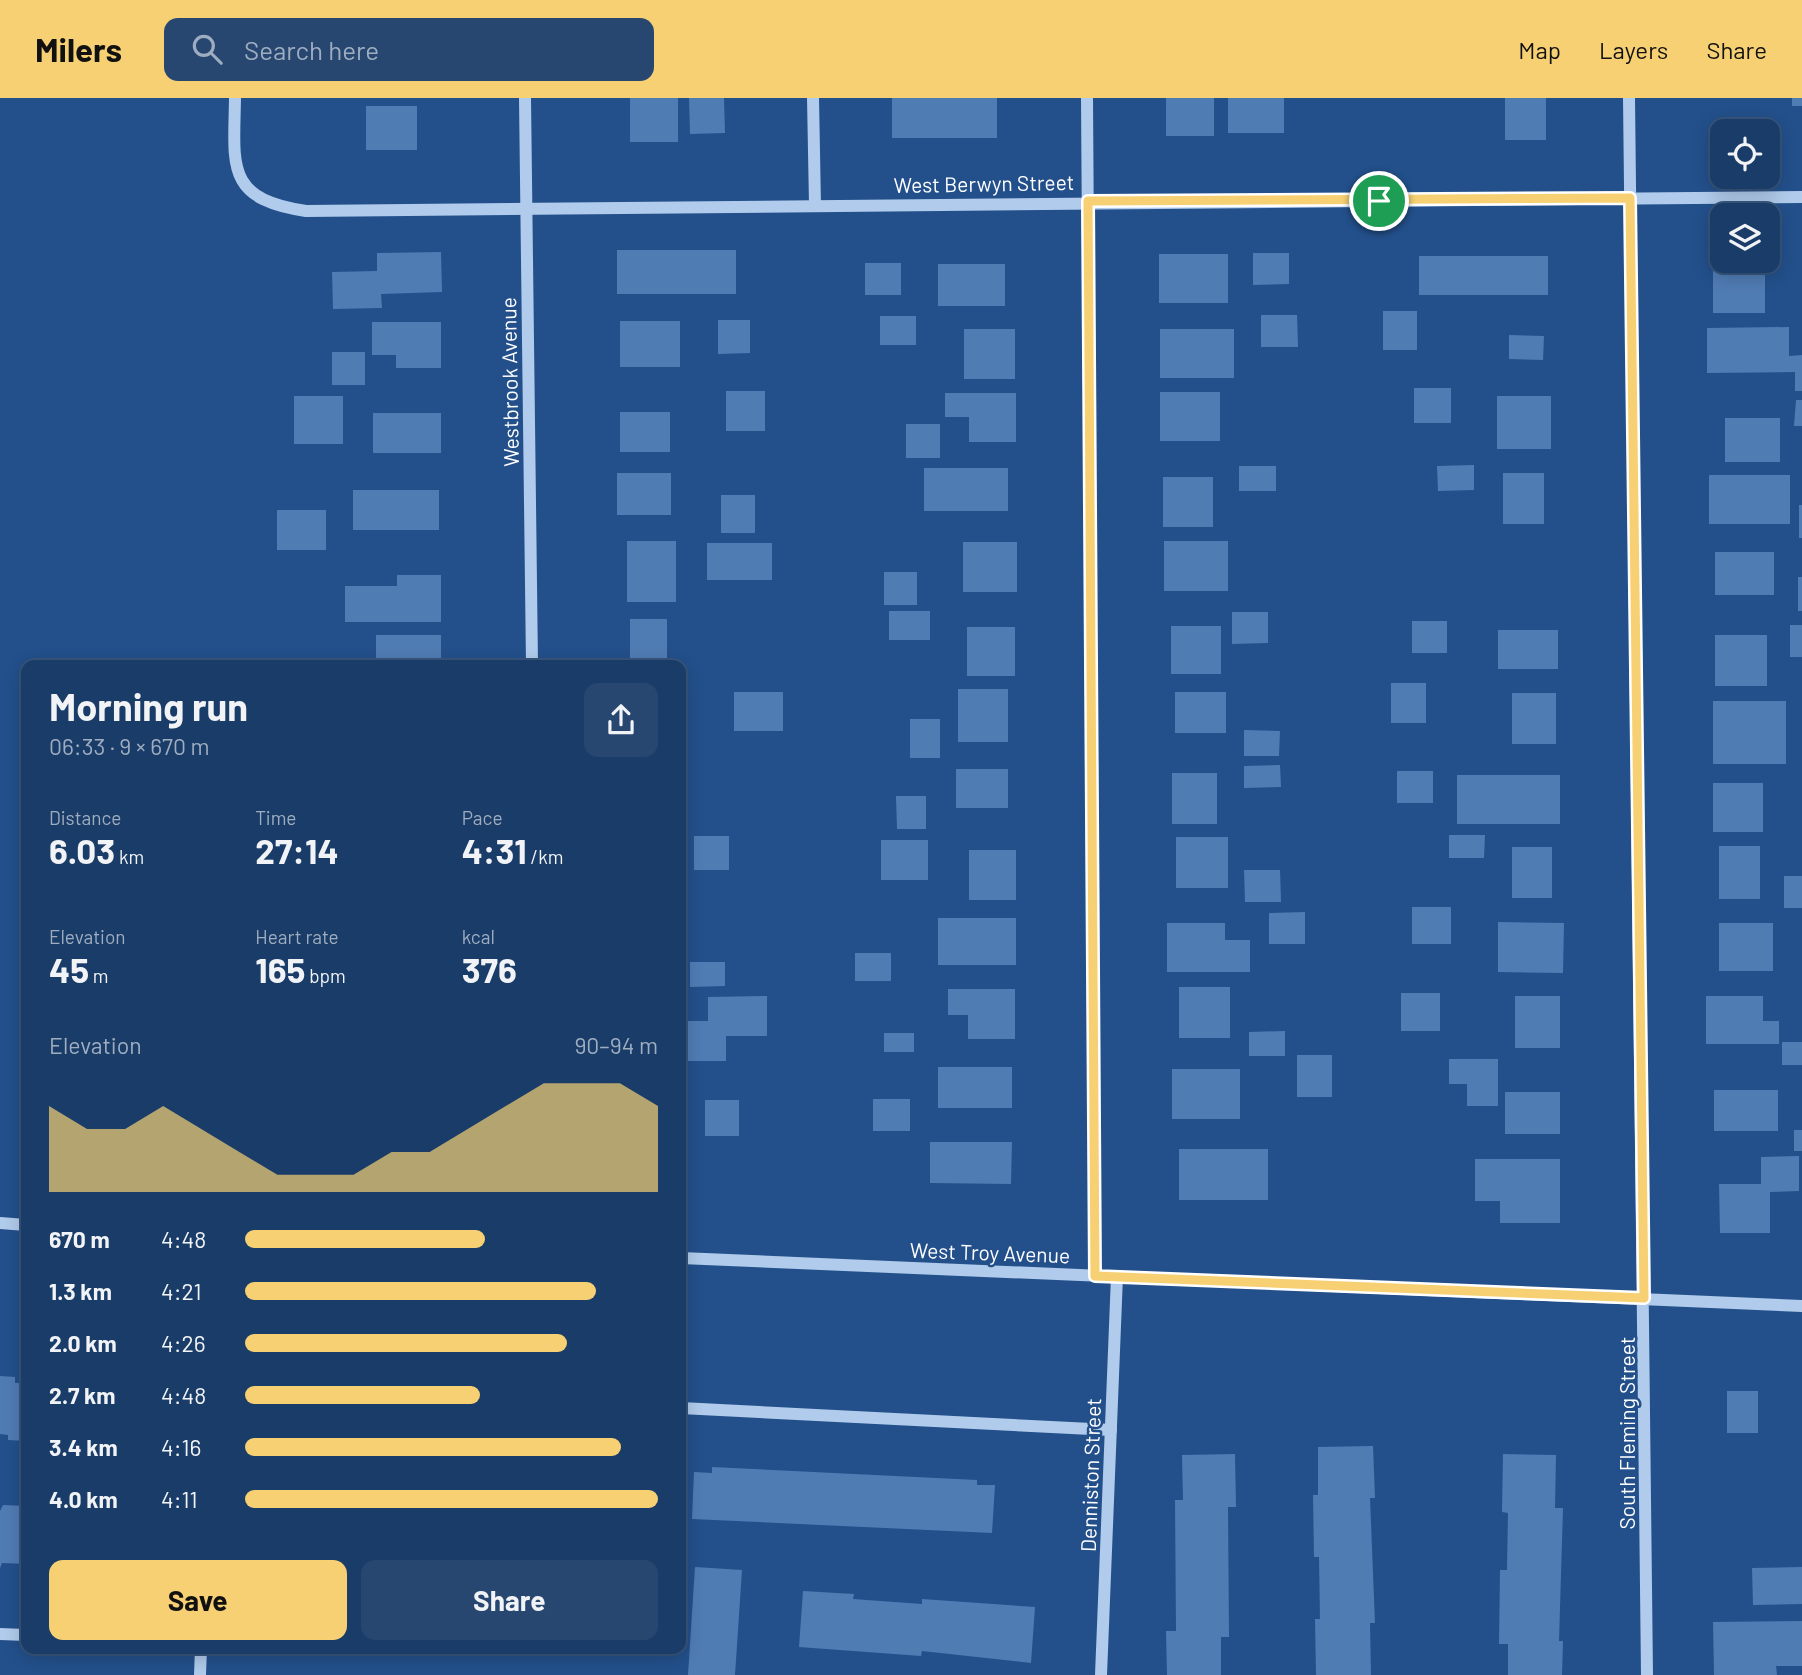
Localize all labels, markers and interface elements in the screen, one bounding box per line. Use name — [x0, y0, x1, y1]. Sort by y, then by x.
search box — [164, 18, 654, 81]
text: Milers — [35, 29, 122, 69]
icon: search — [188, 30, 226, 68]
text: Search here — [244, 34, 379, 65]
text: Map — [1518, 35, 1561, 64]
text: Layers — [1599, 35, 1668, 64]
text: Share — [1706, 35, 1767, 64]
map controls — [1710, 119, 1780, 273]
button: locate — [1710, 119, 1780, 189]
street label: West Berwyn Street — [893, 169, 1075, 197]
pin — [1349, 171, 1409, 231]
icon: arrive — [1360, 182, 1398, 220]
button: layers — [1710, 203, 1780, 273]
street label: Westbrook Avenue — [495, 297, 523, 467]
text: Morning run — [49, 683, 248, 729]
button: share — [584, 683, 658, 757]
text: 06:33 · 9 × 670 m — [49, 732, 210, 760]
text: Distance — [49, 806, 121, 829]
text: Time — [255, 806, 296, 829]
text: Pace — [462, 806, 503, 829]
text: 6.03 — [49, 829, 115, 871]
text: 27:14 — [255, 829, 339, 871]
text: 4:31 — [462, 829, 527, 871]
text: km — [115, 845, 144, 868]
text: /km — [527, 845, 563, 868]
text: Elevation — [49, 925, 126, 948]
text: Heart rate — [255, 925, 339, 948]
text: kcal — [462, 925, 495, 948]
text: 45 — [49, 948, 89, 990]
text: 165 — [255, 948, 305, 990]
text: 376 — [462, 948, 517, 990]
text: m — [89, 964, 109, 987]
text: bpm — [305, 964, 346, 987]
text: Elevation — [49, 1031, 142, 1059]
text: 90–94 m — [574, 1031, 658, 1059]
text: 670 m — [49, 1225, 110, 1253]
text: 4:48 — [161, 1225, 206, 1253]
street label: West Troy Avenue — [909, 1237, 1071, 1267]
text: 1.3 km — [49, 1277, 112, 1305]
text: 4:21 — [161, 1277, 202, 1305]
text: 2.0 km — [49, 1329, 117, 1357]
text: 4:26 — [161, 1329, 206, 1357]
street label: South Fleming Street — [1614, 1337, 1639, 1529]
text: 2.7 km — [49, 1381, 116, 1409]
text: 4:48 — [161, 1381, 206, 1409]
street label: Denniston Street — [1075, 1398, 1105, 1552]
text: 3.4 km — [49, 1433, 118, 1461]
text: 4:16 — [161, 1433, 201, 1461]
text: 4.0 km — [49, 1485, 118, 1513]
text: 4:11 — [161, 1485, 198, 1513]
button: Save — [49, 1560, 347, 1640]
button: Share — [361, 1560, 658, 1640]

